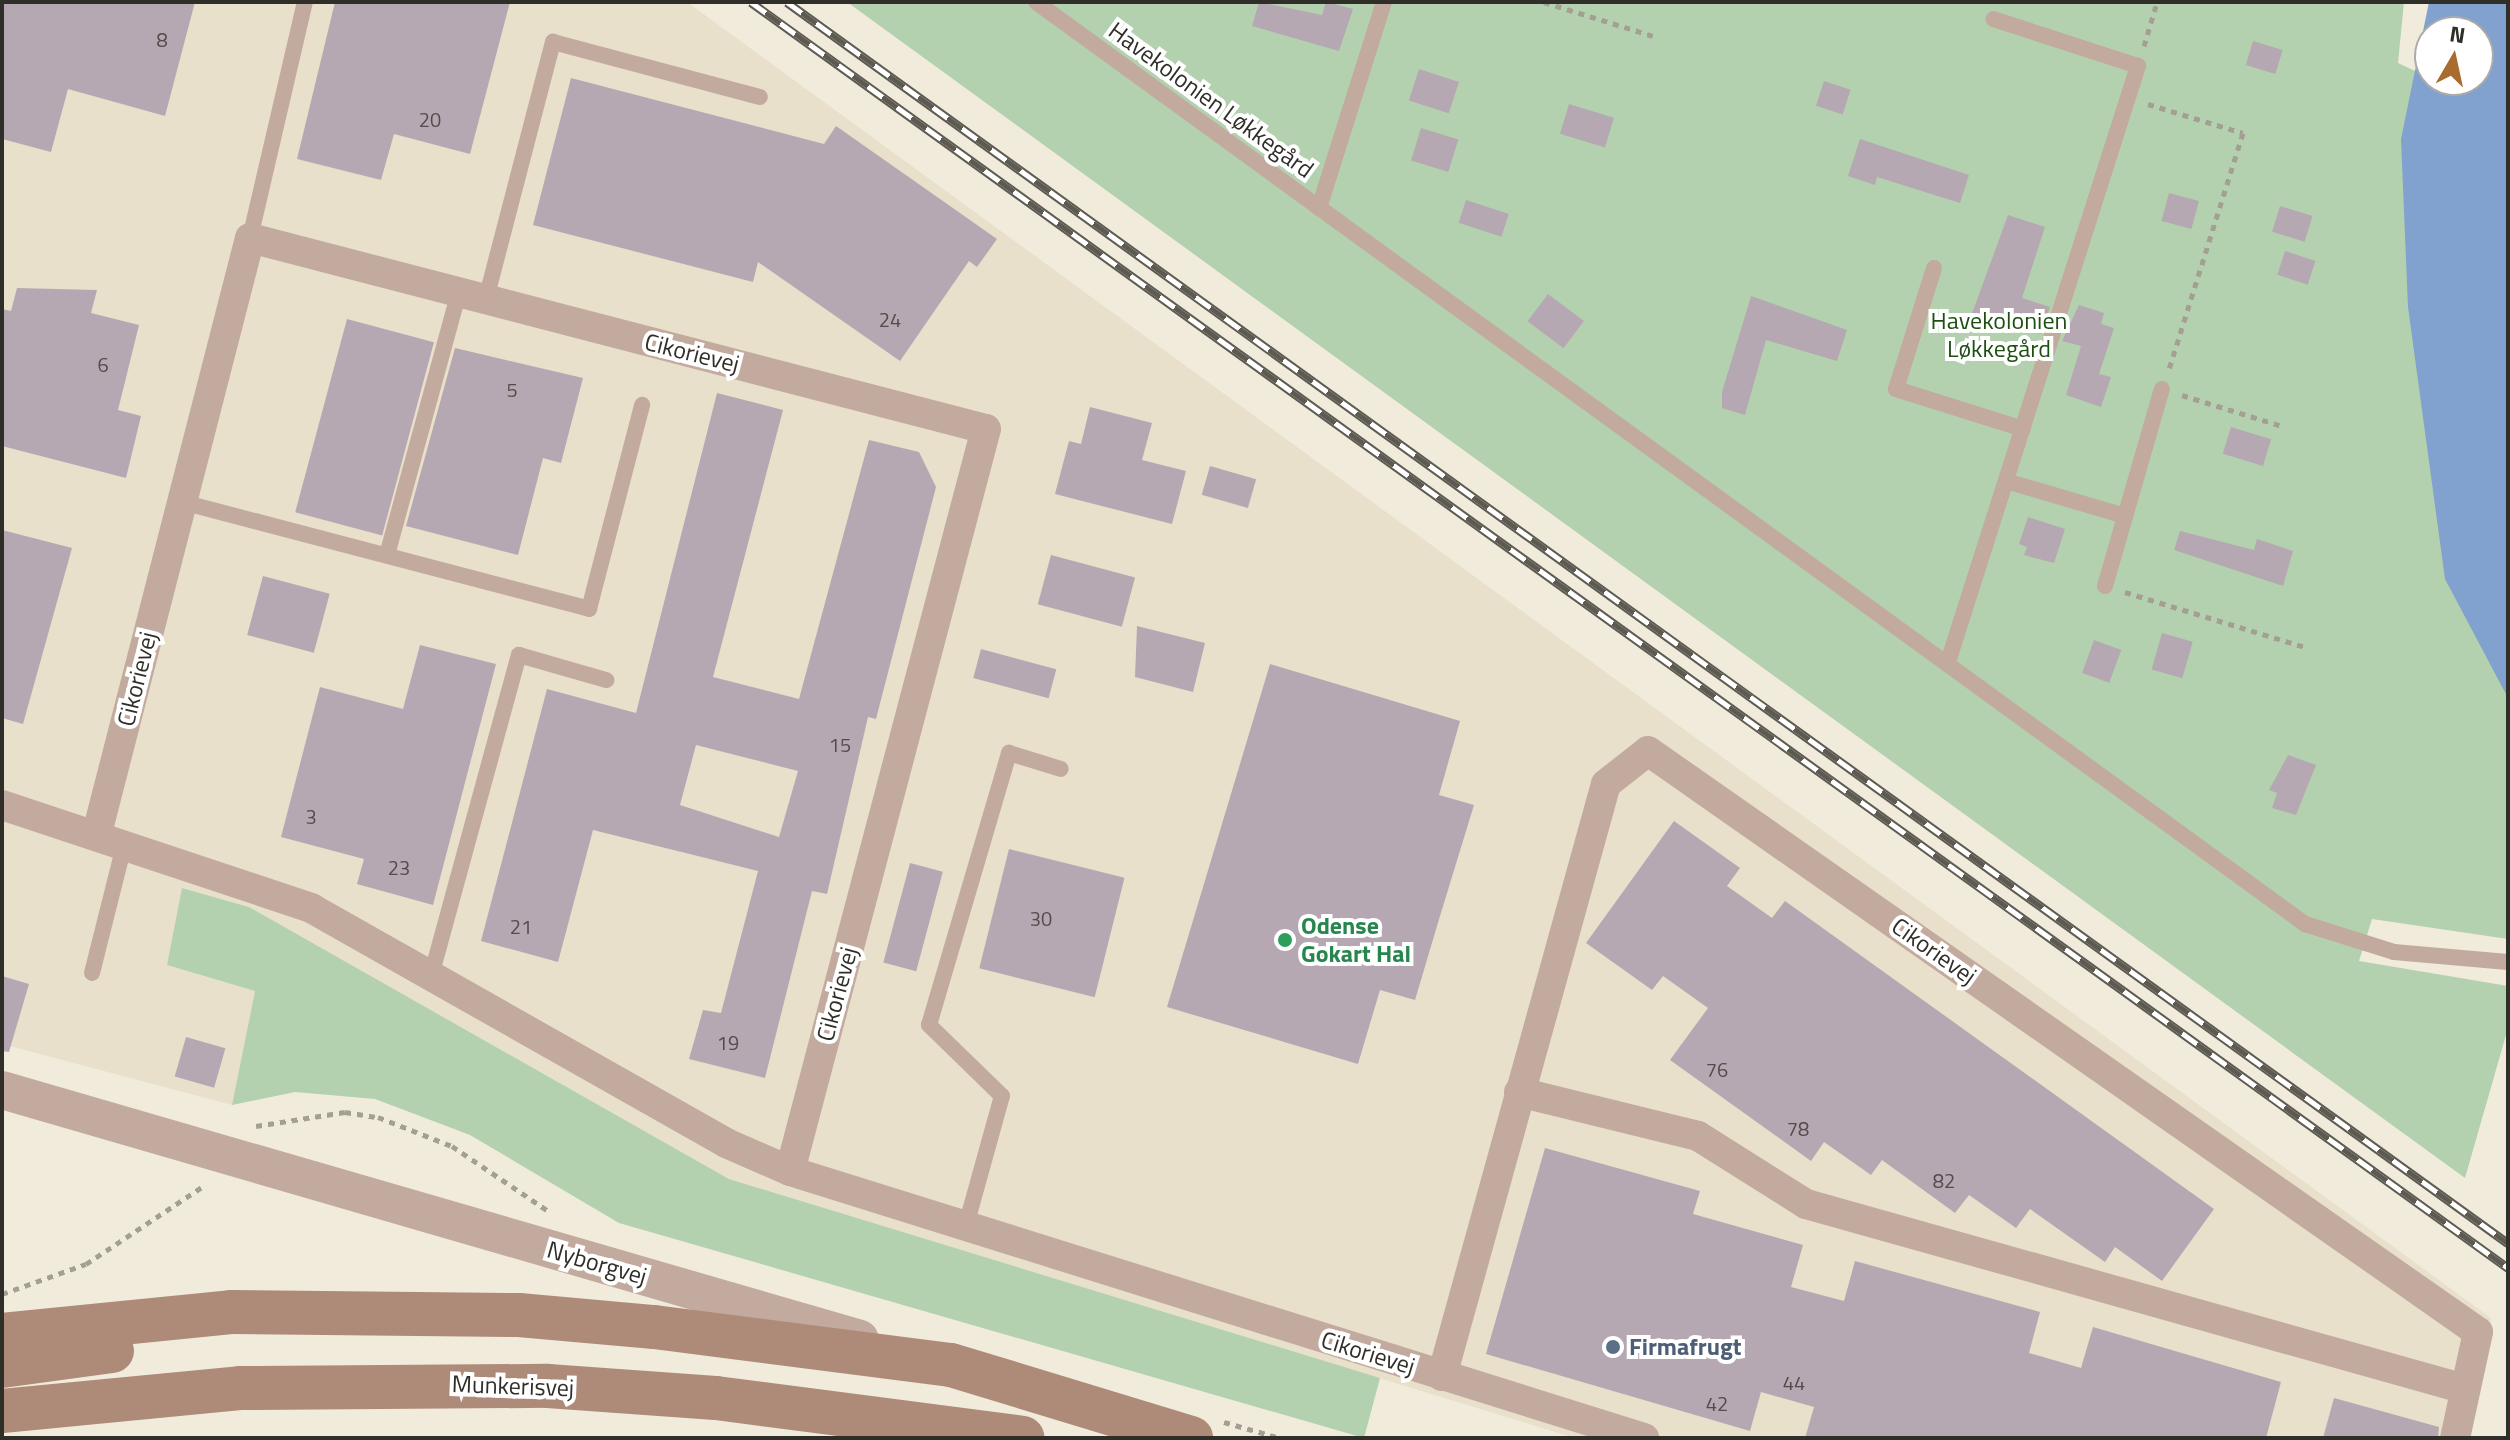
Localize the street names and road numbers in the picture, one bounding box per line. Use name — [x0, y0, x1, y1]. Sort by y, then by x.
street label: Havekolonien Løkkegård — [1103, 16, 1319, 184]
street label: Cikorievej — [642, 327, 742, 379]
street label: Cikorievej — [111, 629, 163, 729]
street label: Cikorievej — [1886, 912, 1982, 990]
street label: Cikorievej — [811, 944, 863, 1044]
street label: Nyborgvej — [544, 1235, 650, 1291]
street label: Cikorievej — [1318, 1325, 1418, 1381]
street label: Munkerisvej — [451, 1369, 575, 1403]

